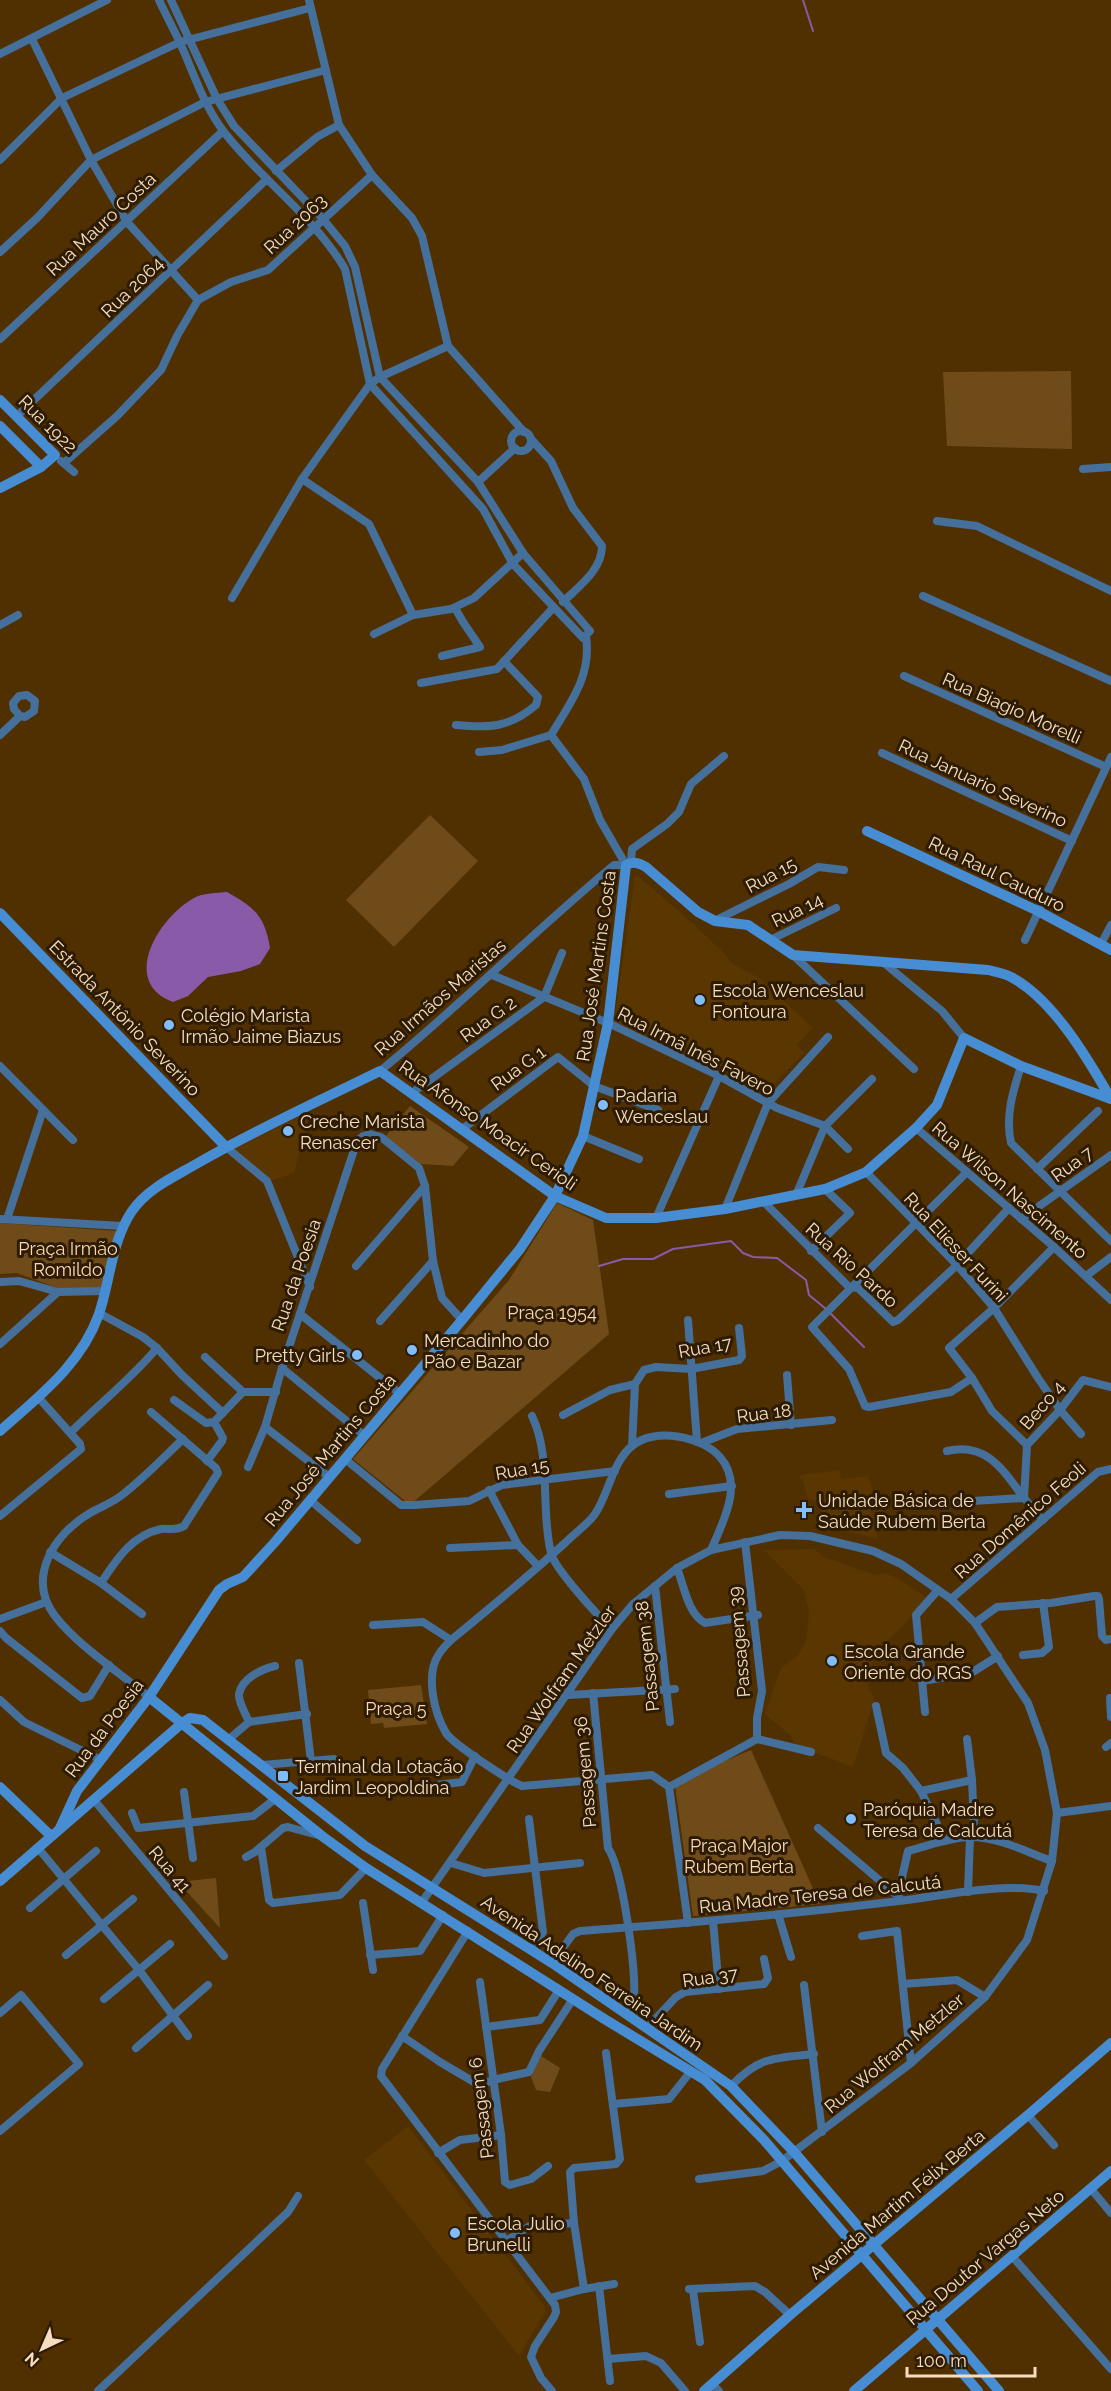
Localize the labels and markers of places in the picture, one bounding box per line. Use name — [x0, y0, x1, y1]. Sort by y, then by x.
place label: Escola Wenceslau Fontoura — [712, 980, 864, 1022]
marker: Escola Wenceslau Fontoura — [693, 993, 707, 1007]
place label: Colégio Marista Irmão Jaime Biazus — [181, 1005, 341, 1047]
marker: Colégio Marista Irmão Jaime Biazus — [162, 1018, 176, 1032]
place label: Padaria Wenceslau — [615, 1085, 708, 1127]
marker: Padaria Wenceslau — [596, 1098, 610, 1112]
place label: Creche Marista Renascer — [300, 1111, 425, 1153]
marker: Creche Marista Renascer — [281, 1124, 295, 1138]
place label: Mercadinho do Pão e Bazar — [424, 1330, 550, 1372]
marker: Mercadinho do Pão e Bazar — [405, 1343, 419, 1357]
place label: Pretty Girls — [255, 1345, 345, 1366]
marker: Pretty Girls — [350, 1348, 364, 1362]
place label: Unidade Básica de Saúde Rubem Berta — [818, 1490, 986, 1532]
marker: Unidade Básica de Saúde Rubem Berta — [795, 1501, 813, 1519]
place label: Escola Grande Oriente do RGS — [844, 1641, 972, 1683]
marker: Escola Grande Oriente do RGS — [825, 1654, 839, 1668]
place label: Terminal da Lotação Jardim Leopoldina — [295, 1756, 464, 1798]
marker: Terminal da Lotação Jardim Leopoldina — [276, 1769, 290, 1783]
place label: Paróquia Madre Teresa de Calcutá — [863, 1799, 1012, 1841]
marker: Paróquia Madre Teresa de Calcutá — [844, 1812, 858, 1826]
place label: Escola Julio Brunelli — [467, 2213, 565, 2255]
marker: Escola Julio Brunelli — [448, 2226, 462, 2240]

